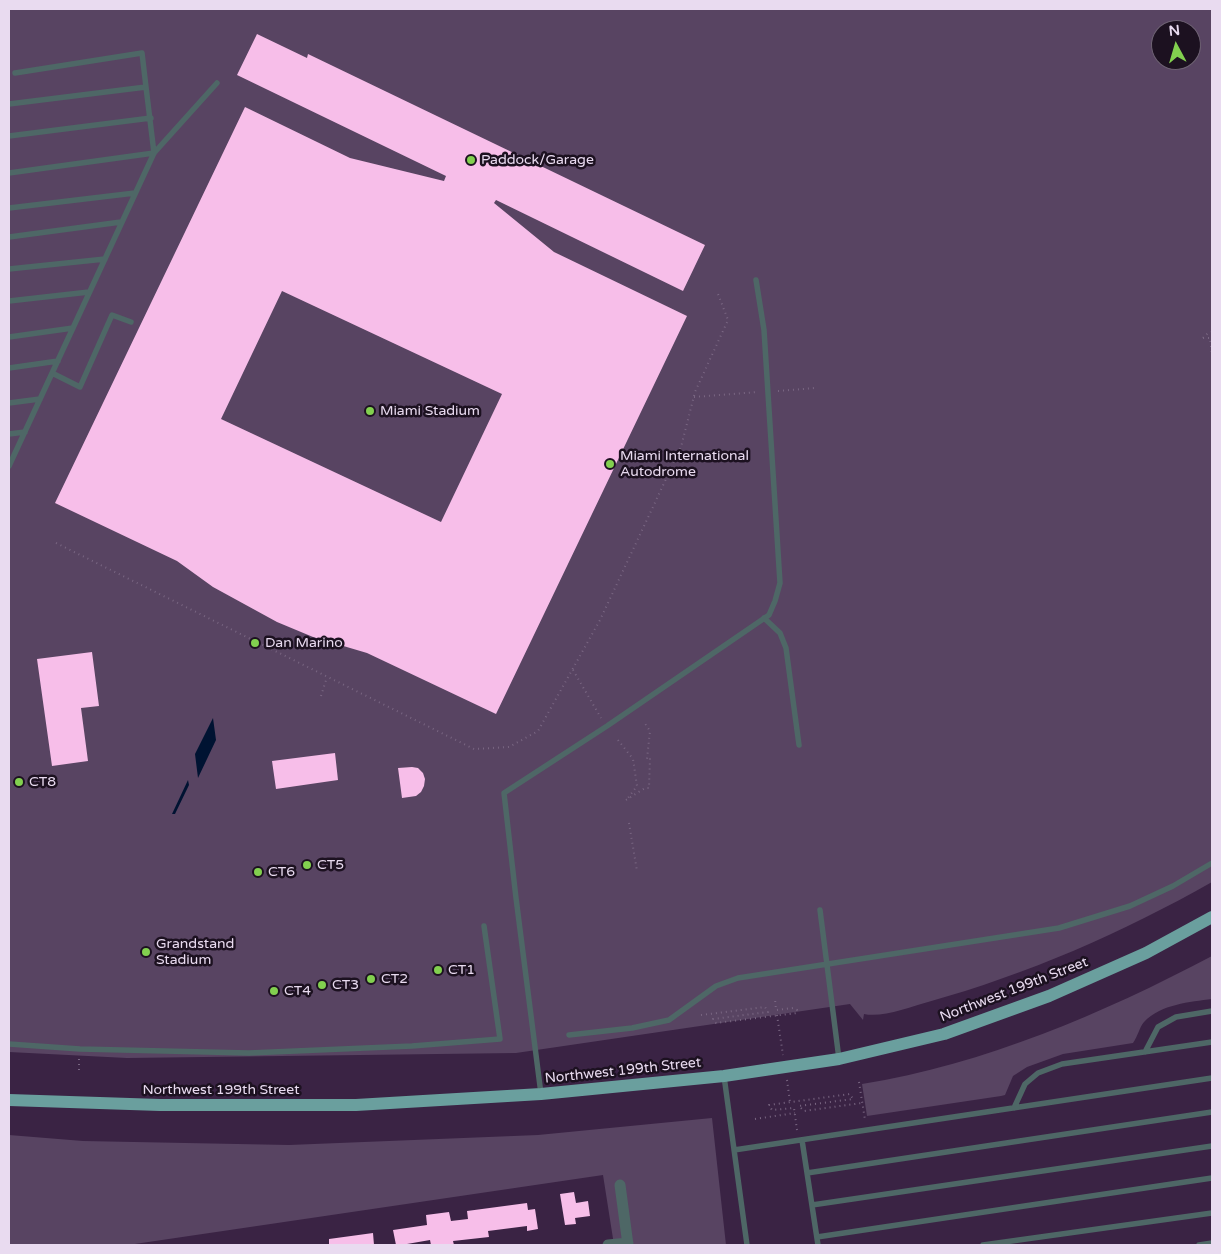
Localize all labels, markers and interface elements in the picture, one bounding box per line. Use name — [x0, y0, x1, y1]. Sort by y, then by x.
north arrow — [1151, 20, 1201, 70]
text: N — [1168, 22, 1181, 40]
place label: Paddock/Garage — [481, 152, 594, 168]
marker: Paddock/Garage — [465, 154, 477, 166]
place label: Miami Stadium — [380, 403, 480, 419]
marker: Miami Stadium — [364, 405, 376, 417]
place label: Miami International Autodrome — [620, 448, 749, 481]
marker: Miami International Autodrome — [604, 458, 616, 470]
place label: Dan Marino — [265, 635, 343, 651]
marker: Dan Marino — [249, 637, 261, 649]
place label: CT8 — [29, 774, 56, 790]
marker: CT8 — [13, 776, 25, 788]
place label: CT5 — [317, 857, 344, 873]
marker: CT5 — [301, 859, 313, 871]
place label: CT6 — [268, 864, 295, 880]
marker: CT6 — [252, 866, 264, 878]
place label: Grandstand Stadium — [156, 936, 234, 969]
marker: Grandstand Stadium — [140, 946, 152, 958]
street label: Northwest 199th Street — [938, 954, 1090, 1026]
place label: CT1 — [448, 962, 475, 978]
marker: CT1 — [432, 964, 444, 976]
place label: CT2 — [381, 971, 408, 987]
marker: CT2 — [365, 973, 377, 985]
place label: CT3 — [332, 977, 359, 993]
marker: CT3 — [316, 979, 328, 991]
place label: CT4 — [284, 983, 311, 999]
marker: CT4 — [268, 985, 280, 997]
street label: Northwest 199th Street — [544, 1054, 702, 1088]
street label: Northwest 199th Street — [142, 1082, 300, 1098]

